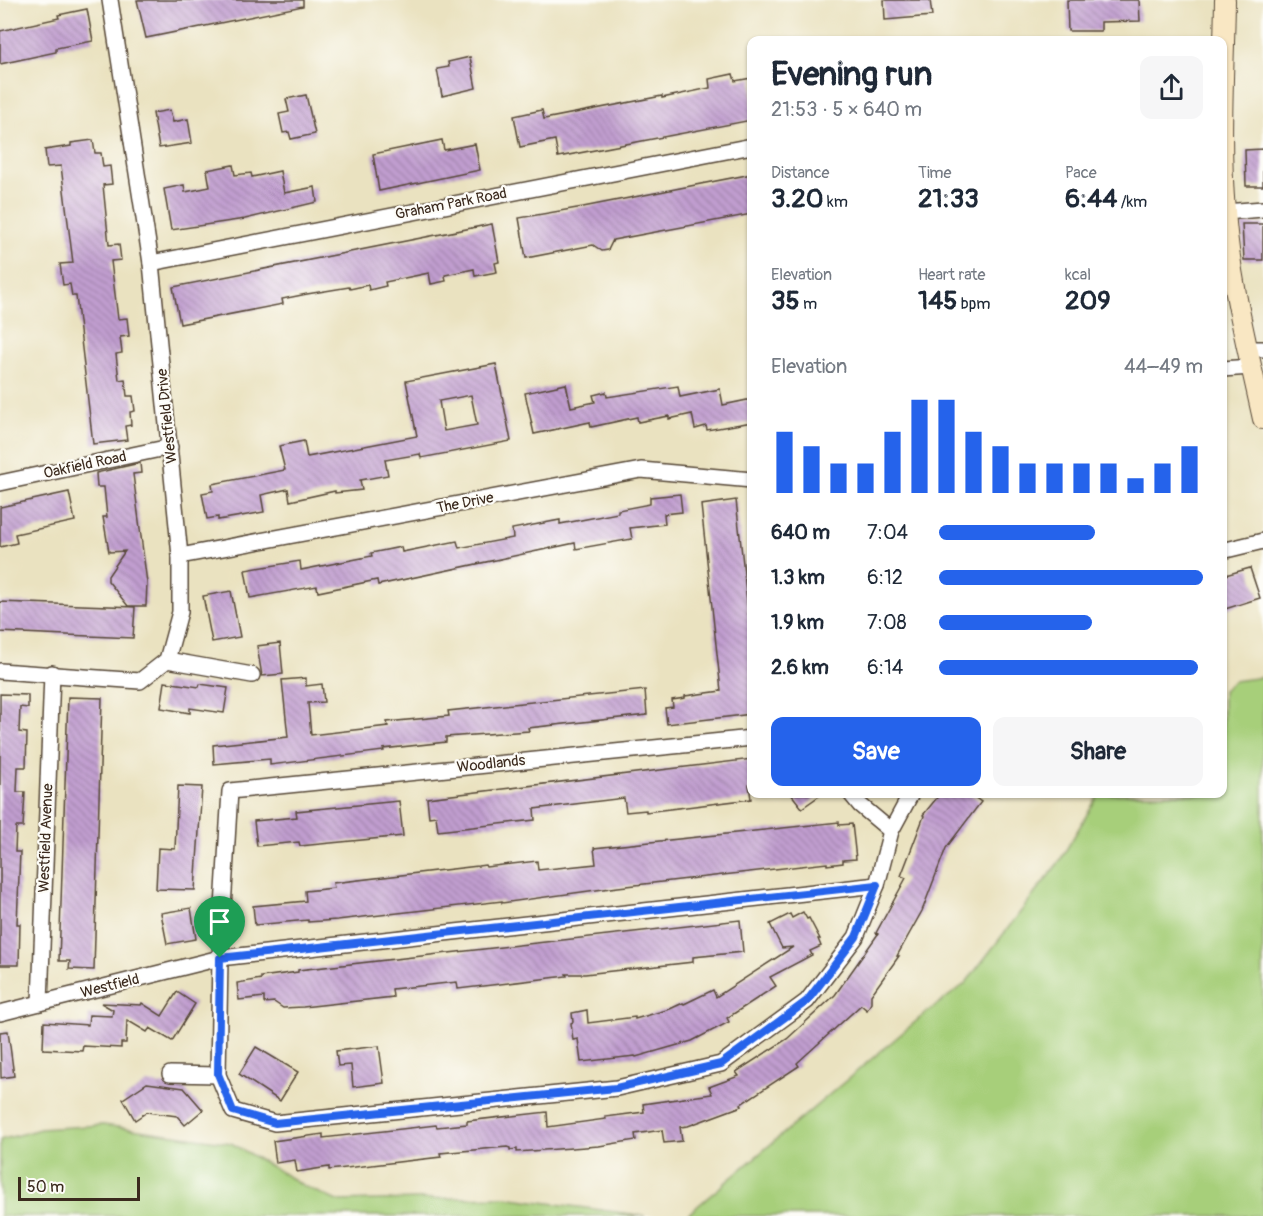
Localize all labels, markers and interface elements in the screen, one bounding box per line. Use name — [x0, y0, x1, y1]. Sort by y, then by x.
text: Evening run — [771, 54, 932, 95]
button: share — [1140, 56, 1203, 119]
text: 21:53 · 5 × 640 m — [771, 97, 922, 122]
text: Distance — [771, 163, 830, 183]
text: Time — [918, 163, 951, 183]
text: Pace — [1065, 163, 1097, 183]
text: 3.20 — [771, 183, 824, 215]
text: 21:33 — [918, 183, 979, 215]
text: 6:44 — [1065, 183, 1117, 215]
street label: Graham Park Road — [394, 184, 508, 224]
text: km — [824, 192, 848, 212]
text: /km — [1117, 192, 1147, 212]
text: Elevation — [771, 265, 832, 285]
text: Heart rate — [918, 265, 985, 285]
text: kcal — [1065, 265, 1091, 285]
text: 35 — [771, 285, 800, 317]
text: 145 — [918, 285, 957, 317]
text: 209 — [1065, 285, 1111, 317]
text: m — [800, 294, 817, 314]
text: bpm — [957, 294, 990, 314]
text: Elevation — [771, 354, 847, 379]
text: 44–49 m — [1124, 354, 1203, 379]
street label: Westfield Drive — [153, 367, 181, 464]
street label: Oakfield Road — [42, 447, 128, 483]
street label: The Drive — [435, 488, 496, 518]
text: 640 m — [771, 520, 830, 545]
text: 7:04 — [867, 520, 908, 545]
text: 1.3 km — [771, 565, 825, 590]
text: 6:12 — [867, 565, 903, 590]
text: 1.9 km — [771, 610, 824, 635]
text: 7:08 — [867, 610, 907, 635]
text: 2.6 km — [771, 655, 829, 680]
text: 6:14 — [867, 655, 903, 680]
button: Save — [771, 717, 981, 786]
button: Share — [993, 717, 1203, 786]
street label: Woodlands — [456, 751, 527, 777]
street label: Westfield Avenue — [35, 782, 57, 893]
pin — [194, 896, 245, 958]
icon: arrive — [203, 905, 236, 938]
street label: Westfield — [79, 970, 141, 1002]
scale bar — [18, 1174, 140, 1202]
text: 50 m — [27, 1177, 64, 1197]

